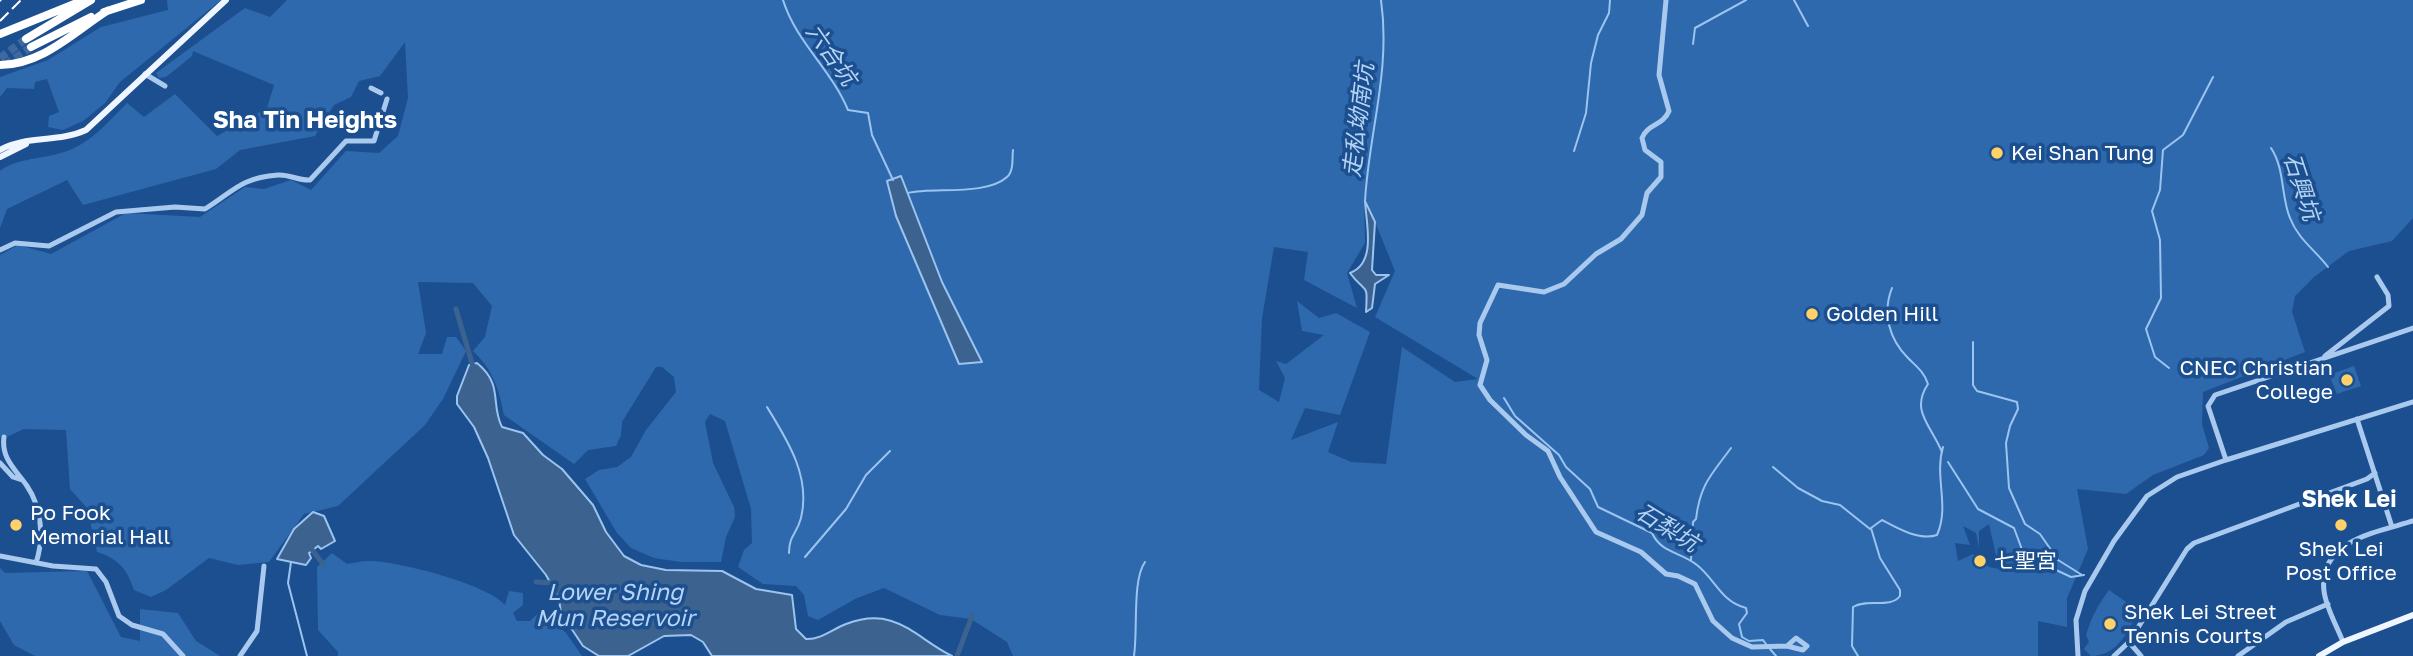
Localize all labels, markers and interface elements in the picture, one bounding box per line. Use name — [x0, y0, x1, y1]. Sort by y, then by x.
water label: 六合坑 — [800, 19, 862, 91]
water label: 走私坳南坑 — [1338, 61, 1380, 179]
district label: Sha Tin Heights — [213, 106, 397, 134]
place label: Kei Shan Tung — [2011, 140, 2154, 166]
marker: Kei Shan Tung — [1989, 145, 2005, 161]
water label: 石興坑 — [2277, 150, 2325, 224]
place label: Golden Hill — [1826, 301, 1938, 327]
marker: Golden Hill — [1804, 306, 1820, 322]
place label: CNEC Christian College — [2180, 355, 2333, 405]
marker: CNEC Christian College — [2339, 372, 2355, 388]
district label: Shek Lei — [2302, 486, 2396, 514]
water label: 石梨坑 — [1630, 498, 1704, 558]
place label: Po Fook Memorial Hall — [30, 500, 170, 550]
marker: Po Fook Memorial Hall — [8, 517, 24, 533]
marker: Shek Lei Post Office — [2333, 517, 2349, 533]
place label: Shek Lei Post Office — [2285, 536, 2397, 586]
place label: 七聖宮 — [1994, 548, 2057, 574]
marker: 七聖宮 — [1972, 553, 1988, 569]
water label: Lower Shing Mun Reservoir — [536, 579, 694, 633]
place label: Shek Lei Street Tennis Courts — [2124, 599, 2277, 649]
marker: Shek Lei Street Tennis Courts — [2102, 616, 2118, 632]

